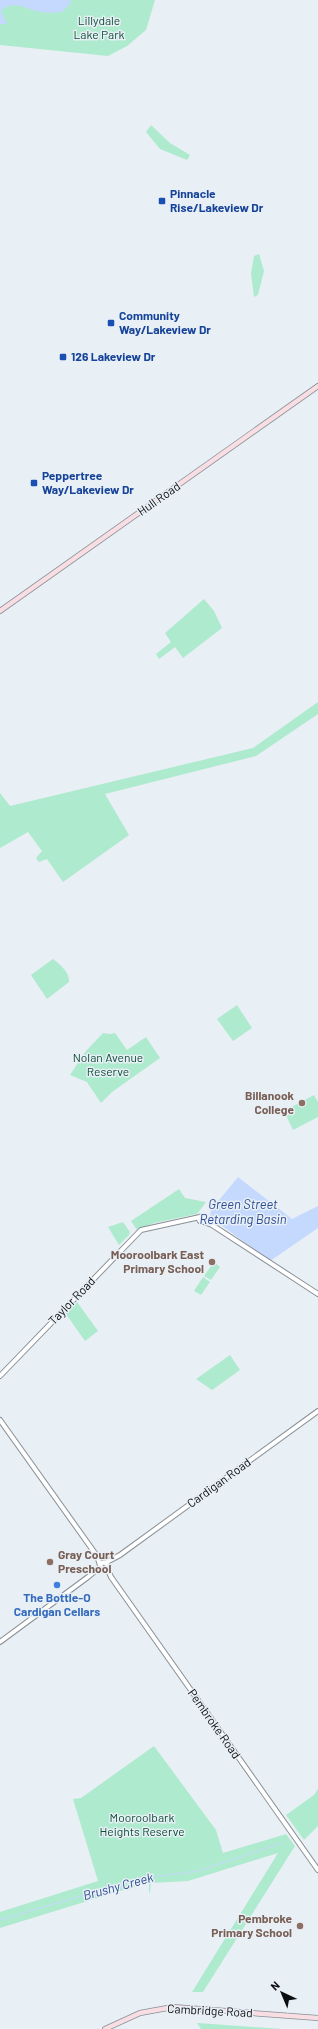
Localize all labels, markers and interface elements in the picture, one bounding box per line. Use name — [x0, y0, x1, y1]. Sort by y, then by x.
park label: Lillydale Lake Park — [73, 13, 125, 41]
place label: Pinnacle Rise/Lakeview Dr — [170, 186, 264, 214]
marker: Pinnacle Rise/Lakeview Dr — [157, 196, 167, 206]
place label: Community Way/Lakeview Dr — [119, 308, 211, 336]
marker: Community Way/Lakeview Dr — [106, 318, 116, 328]
place label: 126 Lakeview Dr — [71, 349, 156, 363]
marker: 126 Lakeview Dr — [58, 352, 68, 362]
place label: Peppertree Way/Lakeview Dr — [42, 468, 134, 496]
marker: Peppertree Way/Lakeview Dr — [29, 478, 39, 488]
street label: Hull Road — [134, 478, 182, 518]
park label: Nolan Avenue Reserve — [73, 1050, 143, 1078]
place label: Billanook College — [245, 1088, 295, 1116]
marker: Billanook College — [297, 1098, 307, 1108]
water label: Green Street Retarding Basin — [199, 1196, 287, 1227]
place label: Mooroolbark East Primary School — [111, 1247, 204, 1275]
marker: Mooroolbark East Primary School — [207, 1257, 217, 1267]
street label: Taylor Road — [45, 1274, 97, 1327]
street label: Cardigan Road — [184, 1454, 253, 1510]
place label: Gray Court Preschool — [58, 1547, 115, 1575]
marker: Gray Court Preschool — [45, 1557, 55, 1567]
marker: The Bottle-O Cardigan Cellars — [52, 1580, 62, 1590]
place label: The Bottle-O Cardigan Cellars — [14, 1590, 100, 1618]
street label: Pembroke Road — [186, 1686, 244, 1761]
park label: Mooroolbark Heights Reserve — [99, 1810, 185, 1838]
water label: Brushy Creek — [81, 1869, 156, 1903]
place label: Pembroke Primary School — [211, 1911, 292, 1939]
marker: Pembroke Primary School — [295, 1921, 305, 1931]
north arrow — [262, 1973, 302, 2013]
text: N — [268, 1978, 282, 1993]
street label: Cambridge Road — [167, 2001, 253, 2019]

